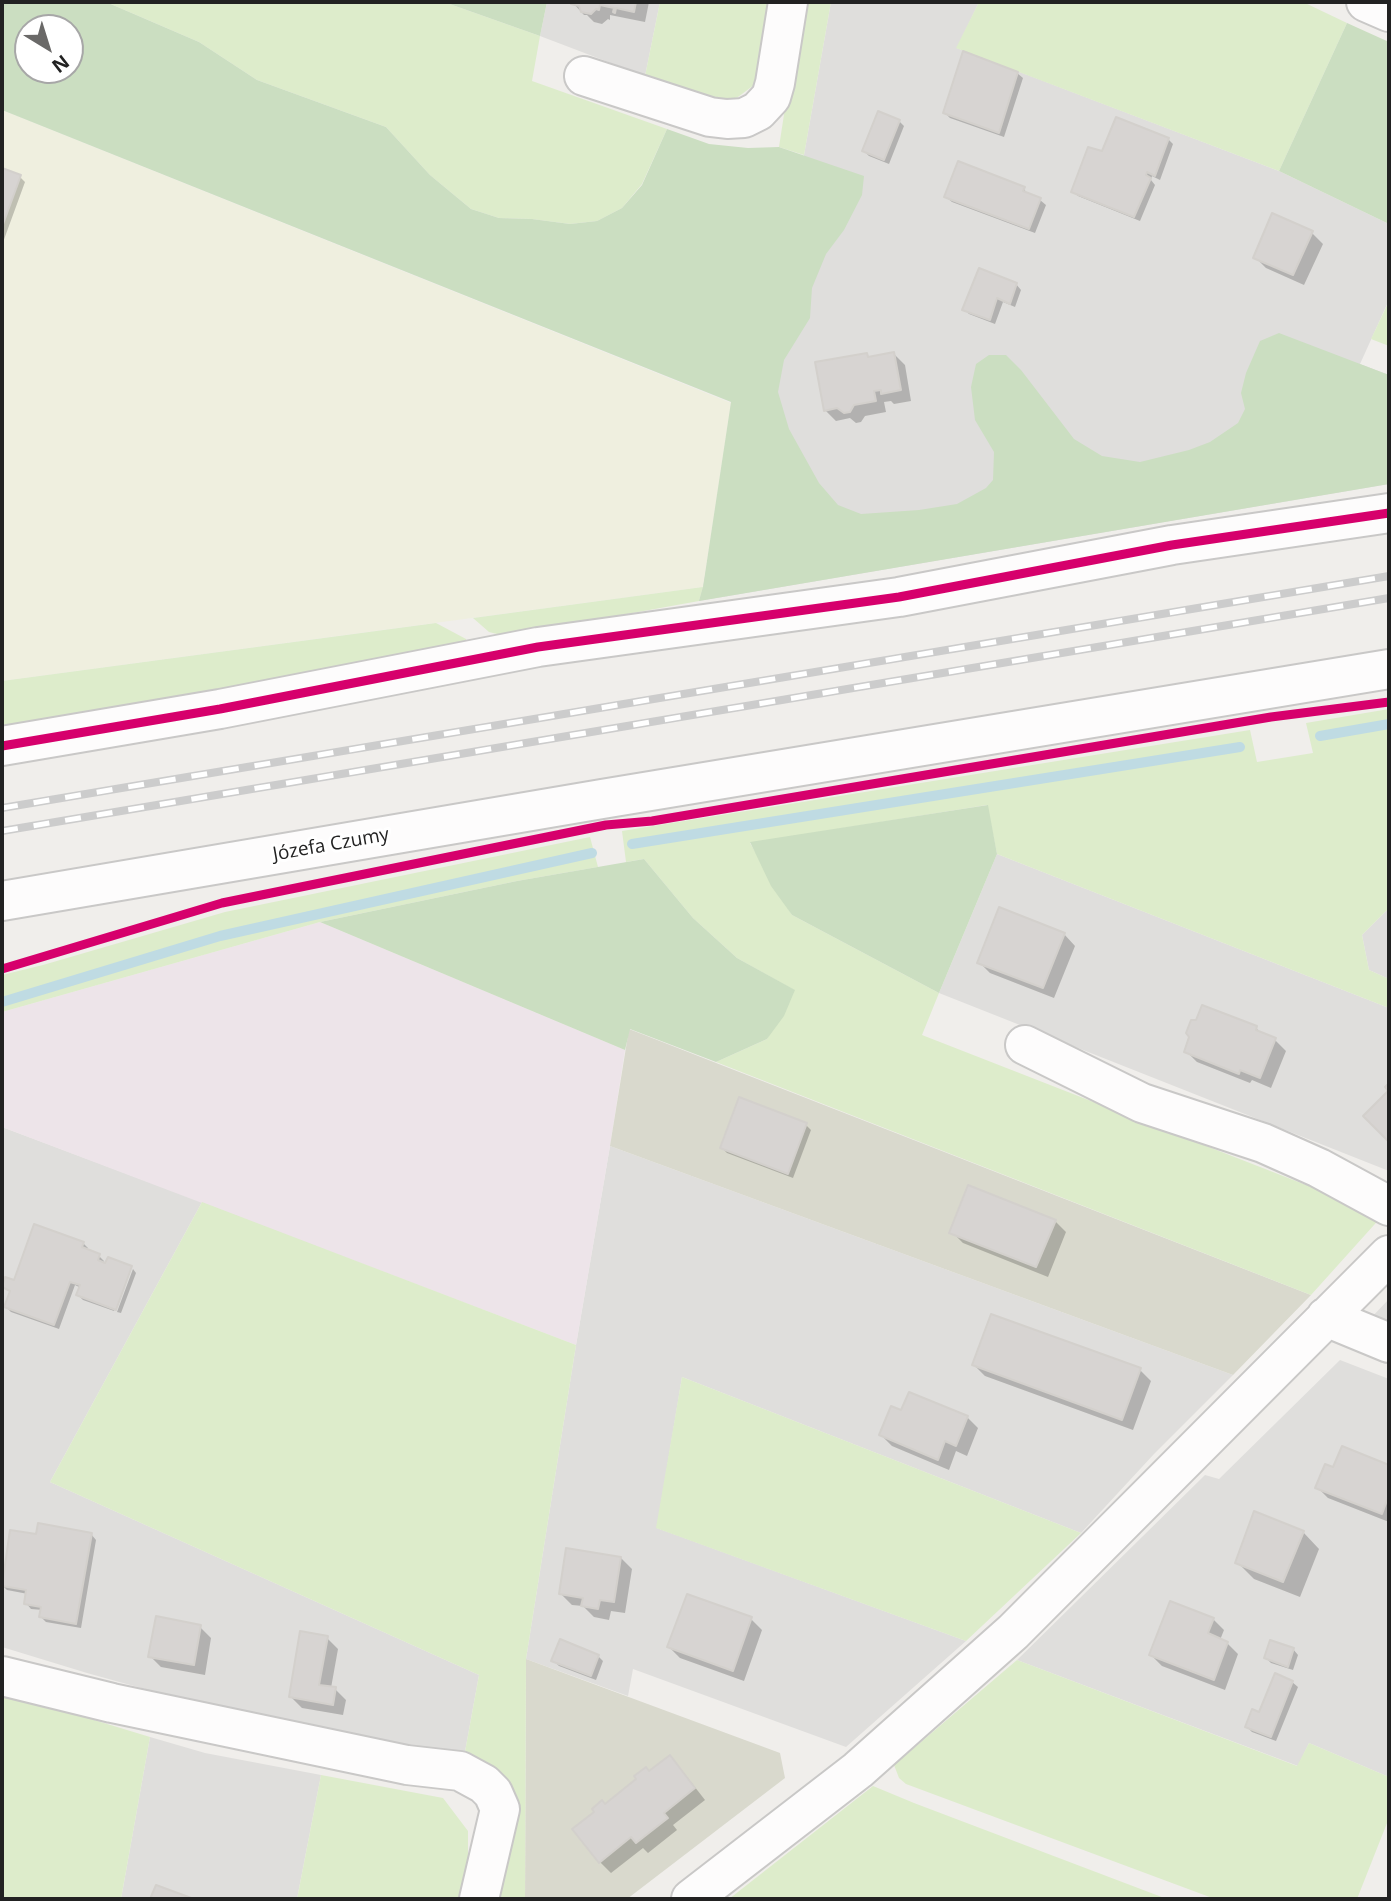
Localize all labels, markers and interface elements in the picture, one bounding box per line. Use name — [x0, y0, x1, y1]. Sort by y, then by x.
north arrow — [14, 14, 84, 84]
text: N — [47, 49, 75, 79]
street label: Józefa Czumy — [271, 824, 391, 866]

